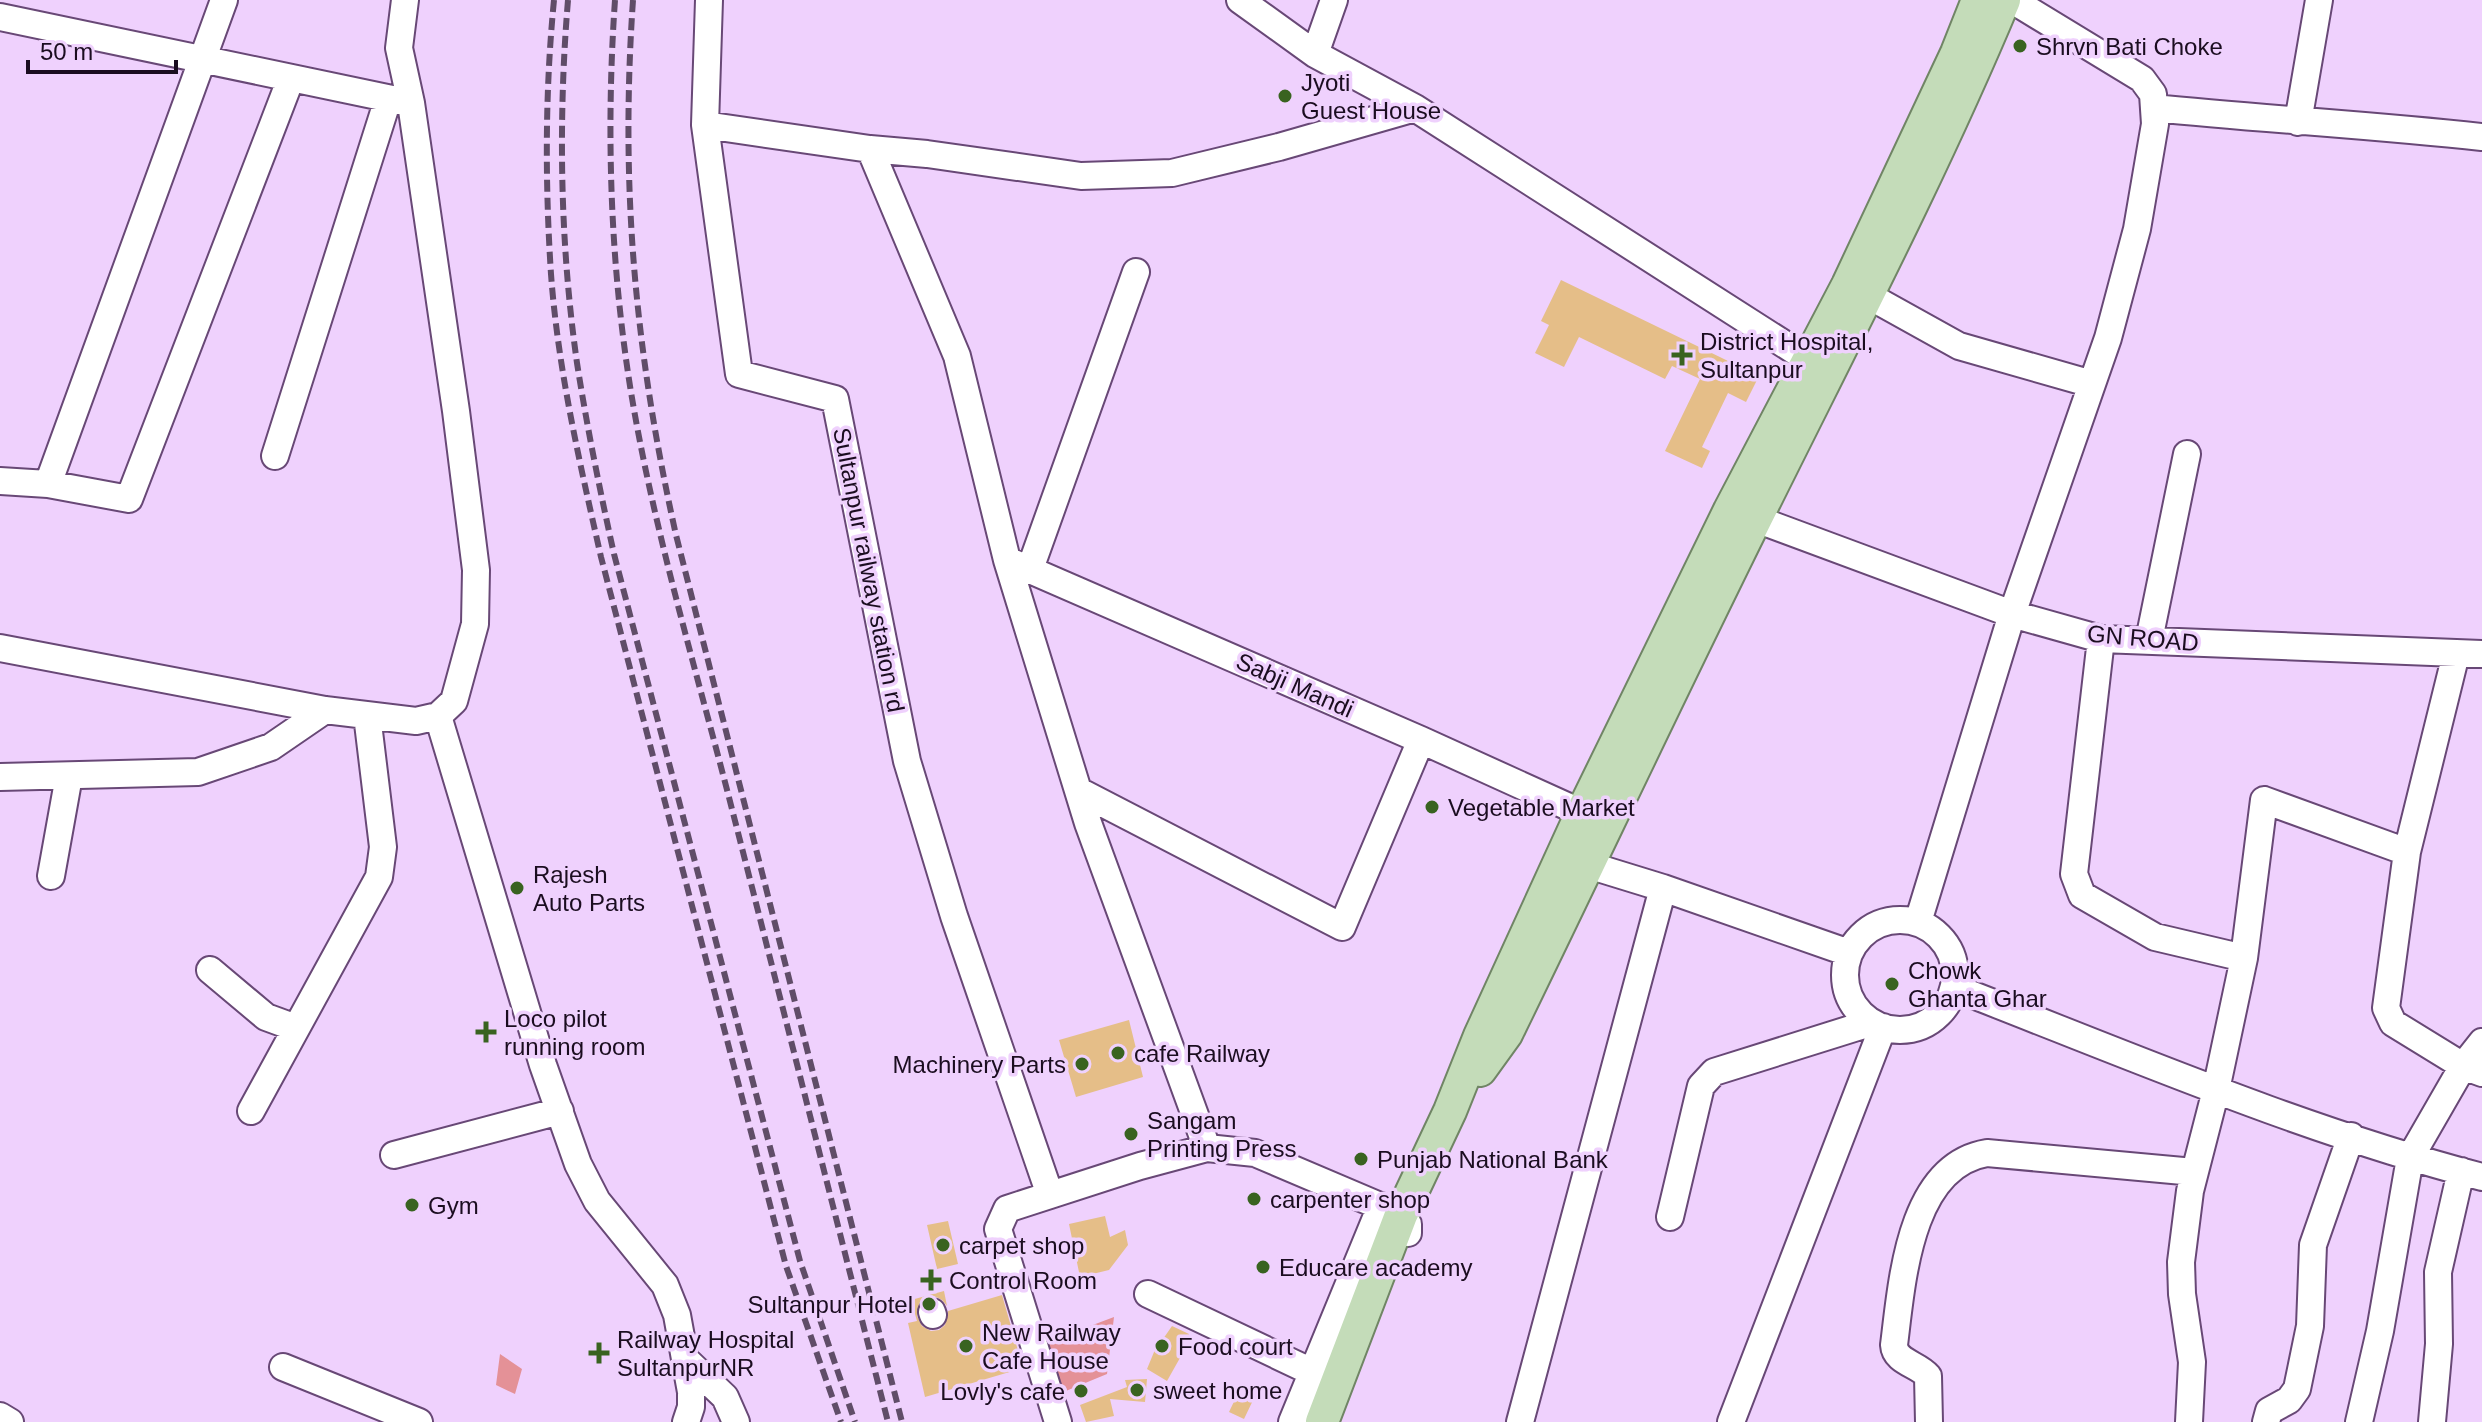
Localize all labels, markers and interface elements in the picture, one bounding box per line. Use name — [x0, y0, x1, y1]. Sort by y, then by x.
scale bar — [28, 24, 176, 74]
place label: Shrvn Bati Choke — [2036, 33, 2223, 60]
marker: Shrvn Bati Choke — [2011, 37, 2029, 55]
text: 50 m — [40, 38, 93, 65]
place label: Jyoti Guest House — [1301, 69, 1441, 124]
marker: Jyoti Guest House — [1276, 87, 1294, 105]
place label: District Hospital, Sultanpur — [1700, 328, 1873, 383]
marker: District Hospital, Sultanpur — [1671, 344, 1693, 366]
street label: Sultanpur railway station rd — [828, 425, 910, 715]
street label: GN ROAD — [2086, 620, 2200, 656]
street label: Sabji Mandi — [1232, 647, 1358, 723]
place label: Vegetable Market — [1448, 794, 1635, 821]
marker: Vegetable Market — [1423, 798, 1441, 816]
place label: Rajesh Auto Parts — [533, 861, 645, 916]
marker: Rajesh Auto Parts — [508, 879, 526, 897]
place label: Chowk Ghanta Ghar — [1908, 957, 2047, 1012]
marker: Chowk Ghanta Ghar — [1883, 975, 1901, 993]
place label: Loco pilot running room — [504, 1005, 645, 1060]
marker: Loco pilot running room — [475, 1021, 497, 1043]
place label: cafe Railway — [1134, 1040, 1270, 1067]
marker: cafe Railway — [1109, 1044, 1127, 1062]
place label: Machinery Parts — [893, 1051, 1066, 1078]
marker: Machinery Parts — [1073, 1055, 1091, 1073]
place label: Sangam Printing Press — [1147, 1107, 1296, 1162]
marker: Sangam Printing Press — [1122, 1125, 1140, 1143]
place label: Punjab National Bank — [1377, 1146, 1609, 1173]
marker: Punjab National Bank — [1352, 1150, 1370, 1168]
place label: carpenter shop — [1270, 1186, 1430, 1213]
marker: carpenter shop — [1245, 1190, 1263, 1208]
place label: Gym — [428, 1192, 479, 1219]
marker: Gym — [403, 1196, 421, 1214]
place label: carpet shop — [959, 1232, 1084, 1259]
marker: carpet shop — [934, 1236, 952, 1254]
place label: Educare academy — [1279, 1254, 1472, 1281]
marker: Educare academy — [1254, 1258, 1272, 1276]
place label: Control Room — [949, 1267, 1097, 1294]
marker: Control Room — [920, 1269, 942, 1291]
place label: Sultanpur Hotel — [748, 1291, 913, 1318]
marker: Sultanpur Hotel — [920, 1295, 938, 1313]
place label: New Railway Cafe House — [982, 1319, 1121, 1374]
place label: Railway Hospital SultanpurNR — [617, 1326, 794, 1381]
place label: Food court — [1178, 1333, 1293, 1360]
marker: New Railway Cafe House — [957, 1337, 975, 1355]
marker: Food court — [1153, 1337, 1171, 1355]
marker: Railway Hospital SultanpurNR — [588, 1342, 610, 1364]
place label: sweet home — [1153, 1377, 1282, 1404]
place label: Lovly's cafe — [940, 1378, 1065, 1405]
marker: sweet home — [1128, 1381, 1146, 1399]
marker: Lovly's cafe — [1072, 1382, 1090, 1400]

